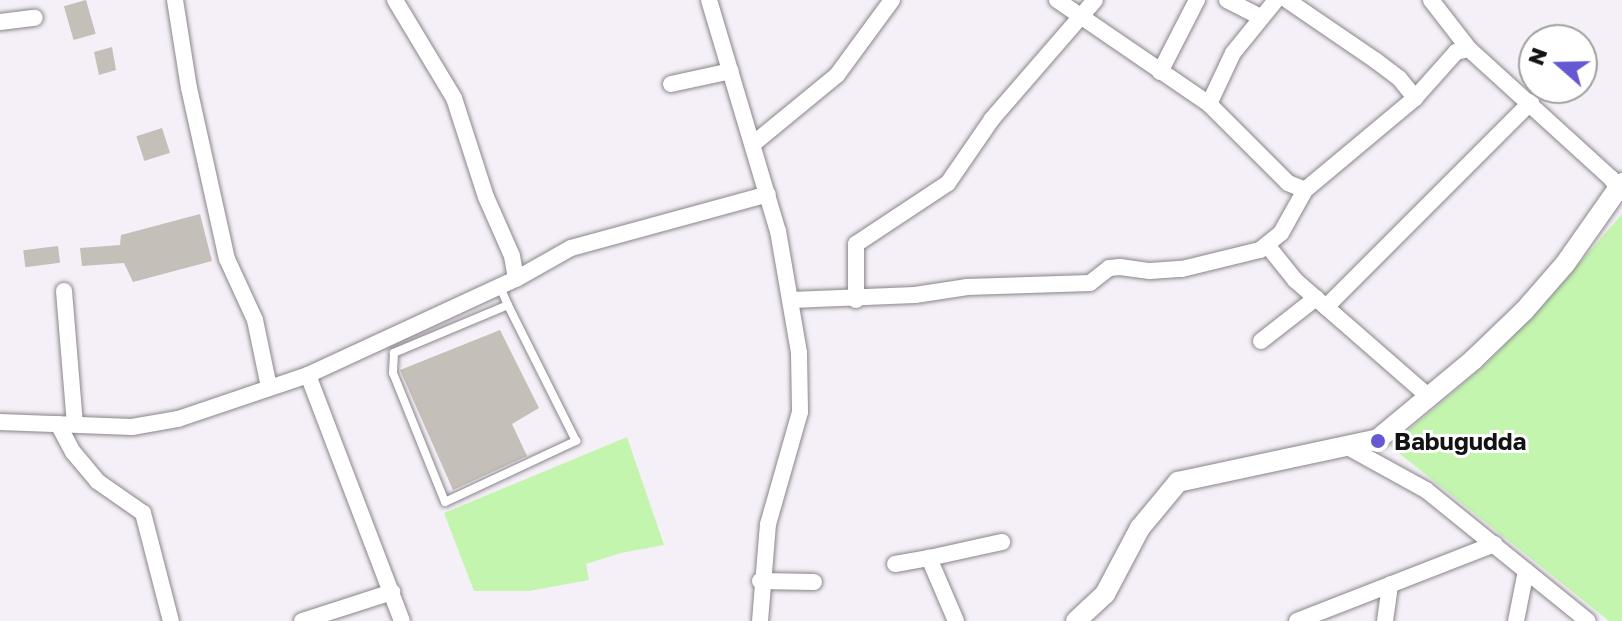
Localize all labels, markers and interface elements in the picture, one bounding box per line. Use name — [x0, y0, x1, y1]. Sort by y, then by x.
north arrow — [1518, 24, 1598, 104]
text: N — [1521, 44, 1552, 69]
place label: Babugudda — [1394, 427, 1526, 455]
marker: Babugudda — [1369, 432, 1387, 450]

